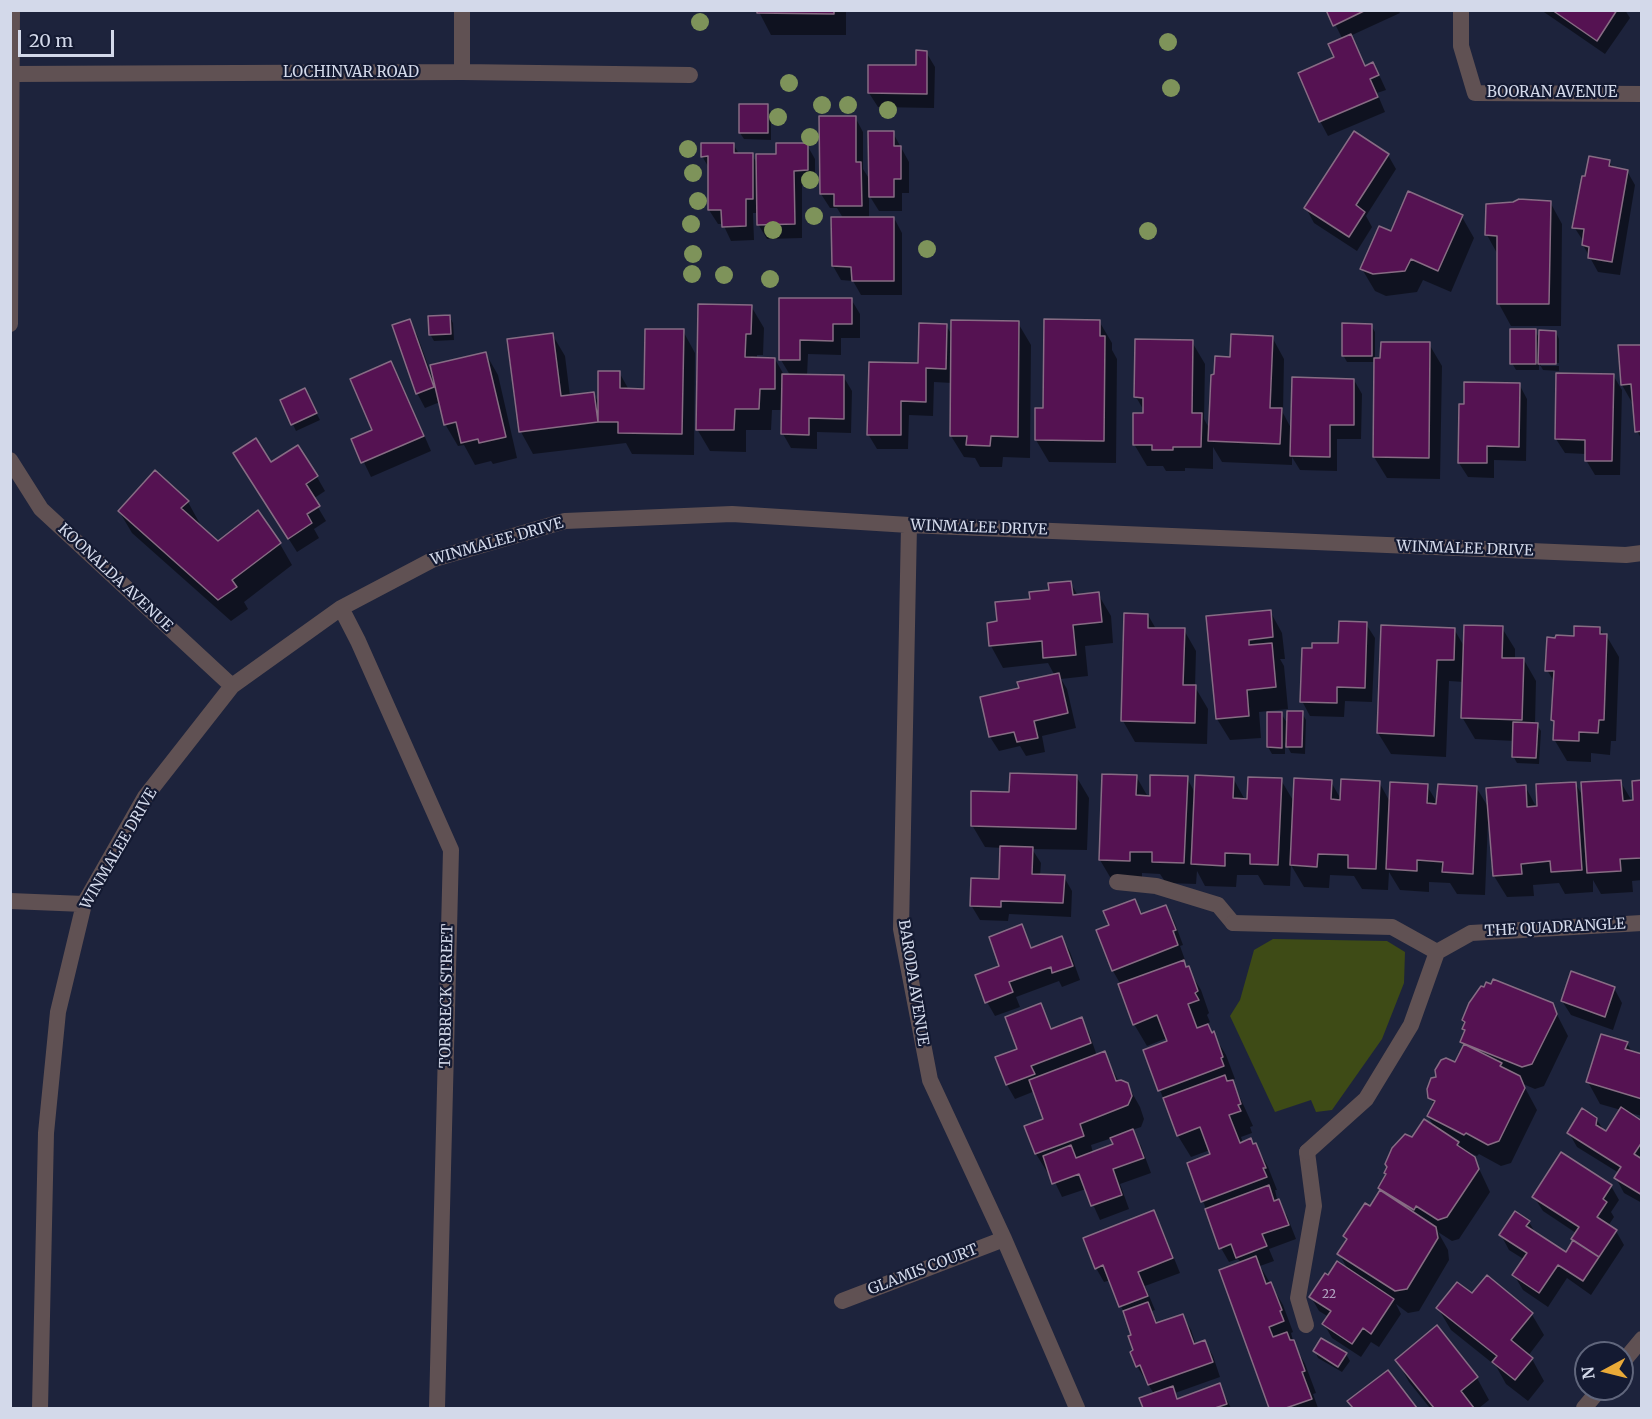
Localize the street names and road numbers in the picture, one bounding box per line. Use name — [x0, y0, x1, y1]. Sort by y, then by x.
street label: LOCHINVAR ROAD — [283, 64, 419, 82]
street label: BOORAN AVENUE — [1487, 84, 1617, 102]
street label: WINMALEE DRIVE — [429, 514, 565, 570]
street label: WINMALEE DRIVE — [910, 517, 1048, 539]
street label: KOONALDA AVENUE — [54, 520, 176, 636]
street label: WINMALEE DRIVE — [1396, 538, 1534, 560]
street label: WINMALEE DRIVE — [77, 785, 161, 913]
street label: THE QUADRANGLE — [1484, 915, 1626, 941]
street label: BARODA AVENUE — [894, 918, 932, 1048]
street label: TORBRECK STREET — [437, 924, 457, 1068]
street label: GLAMIS COURT — [866, 1241, 980, 1299]

